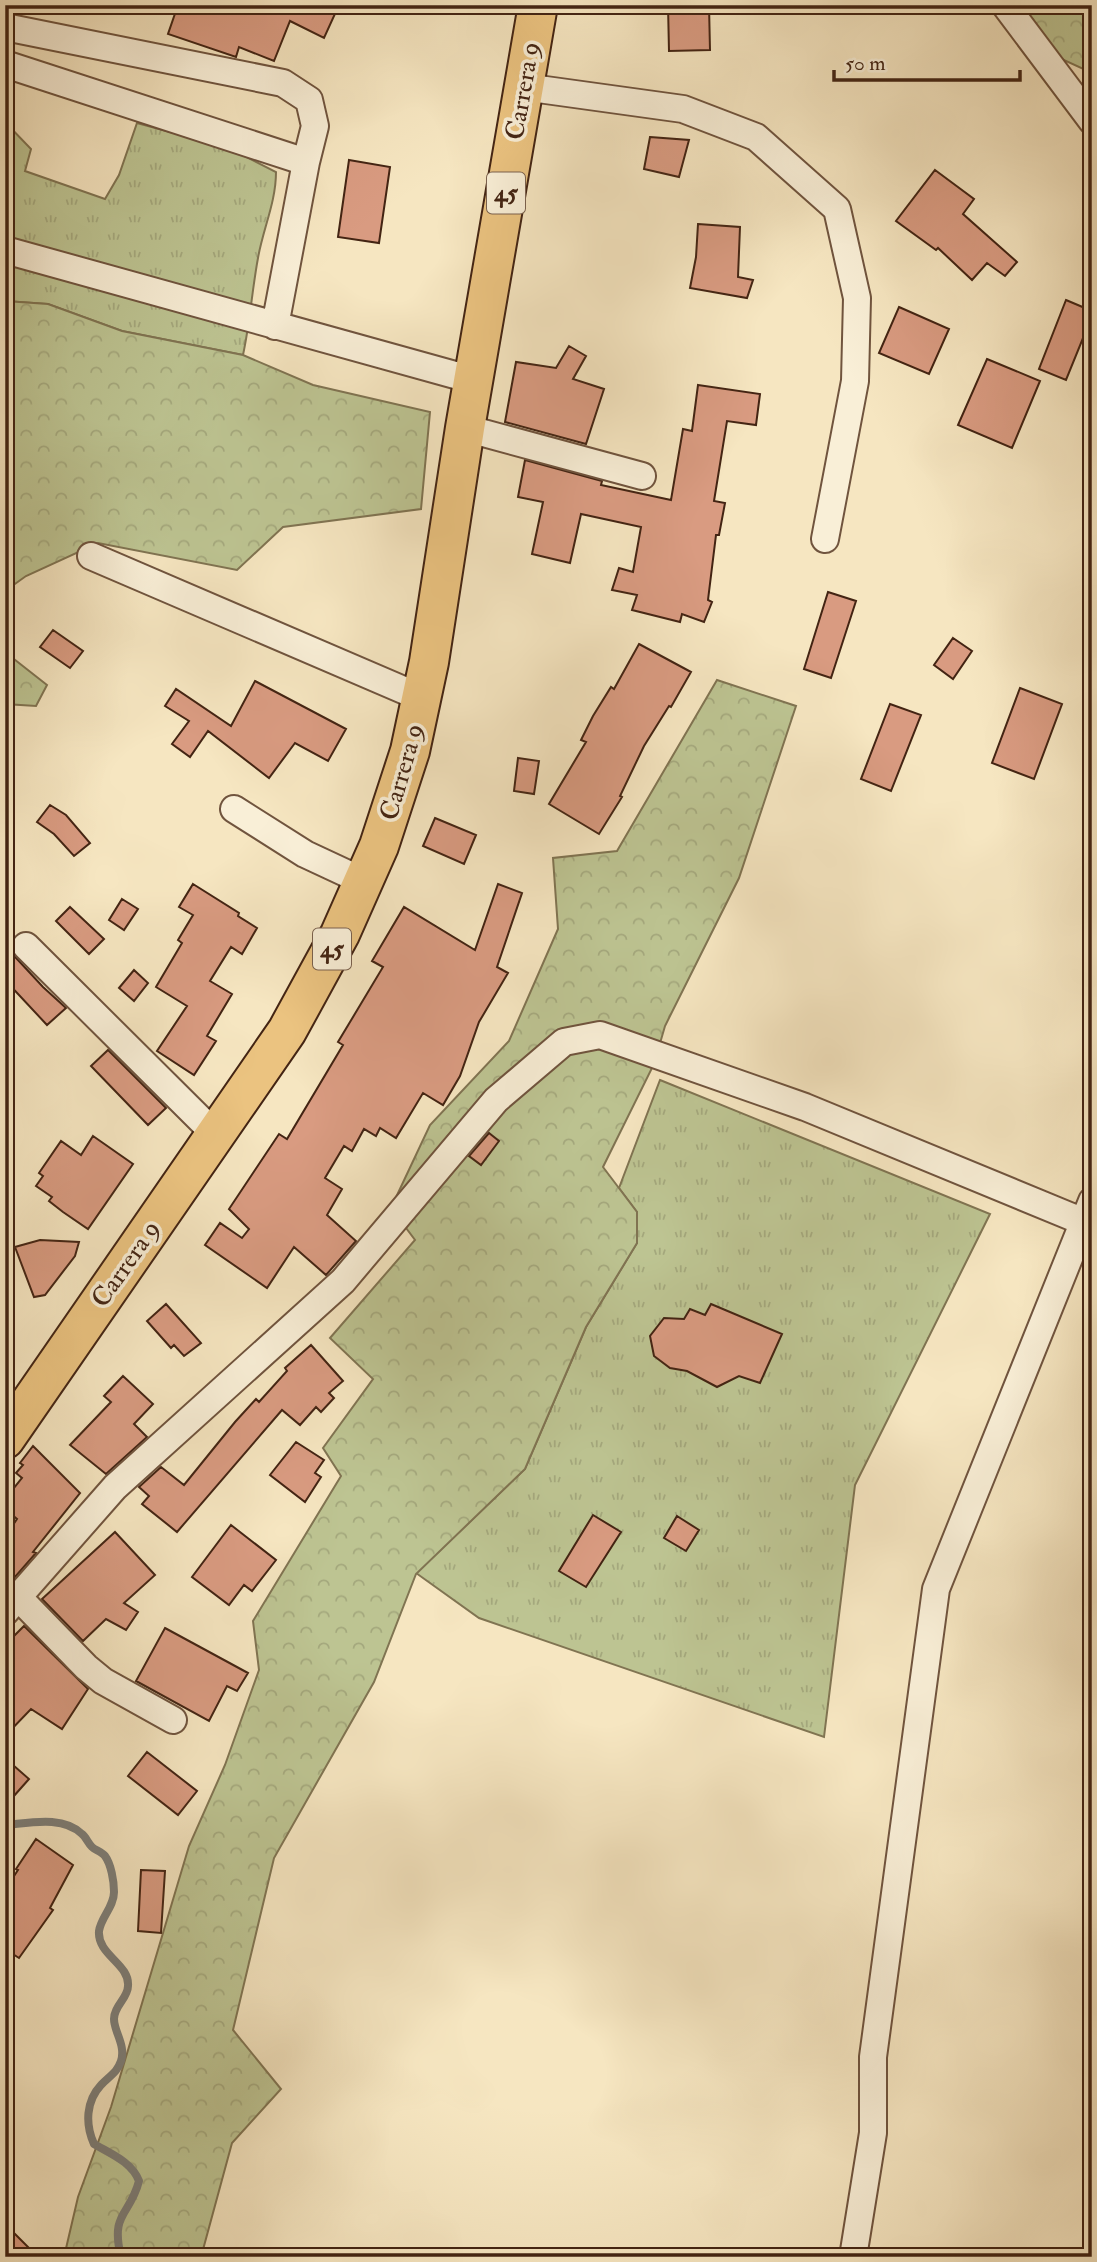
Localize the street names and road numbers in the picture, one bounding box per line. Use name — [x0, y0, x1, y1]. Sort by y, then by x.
street label: Carrera 9 — [499, 39, 547, 143]
road number: 45 — [487, 173, 525, 214]
street label: Carrera 9 — [373, 720, 431, 824]
road number: 45 — [313, 929, 351, 970]
street label: Carrera 9 — [85, 1214, 167, 1314]

